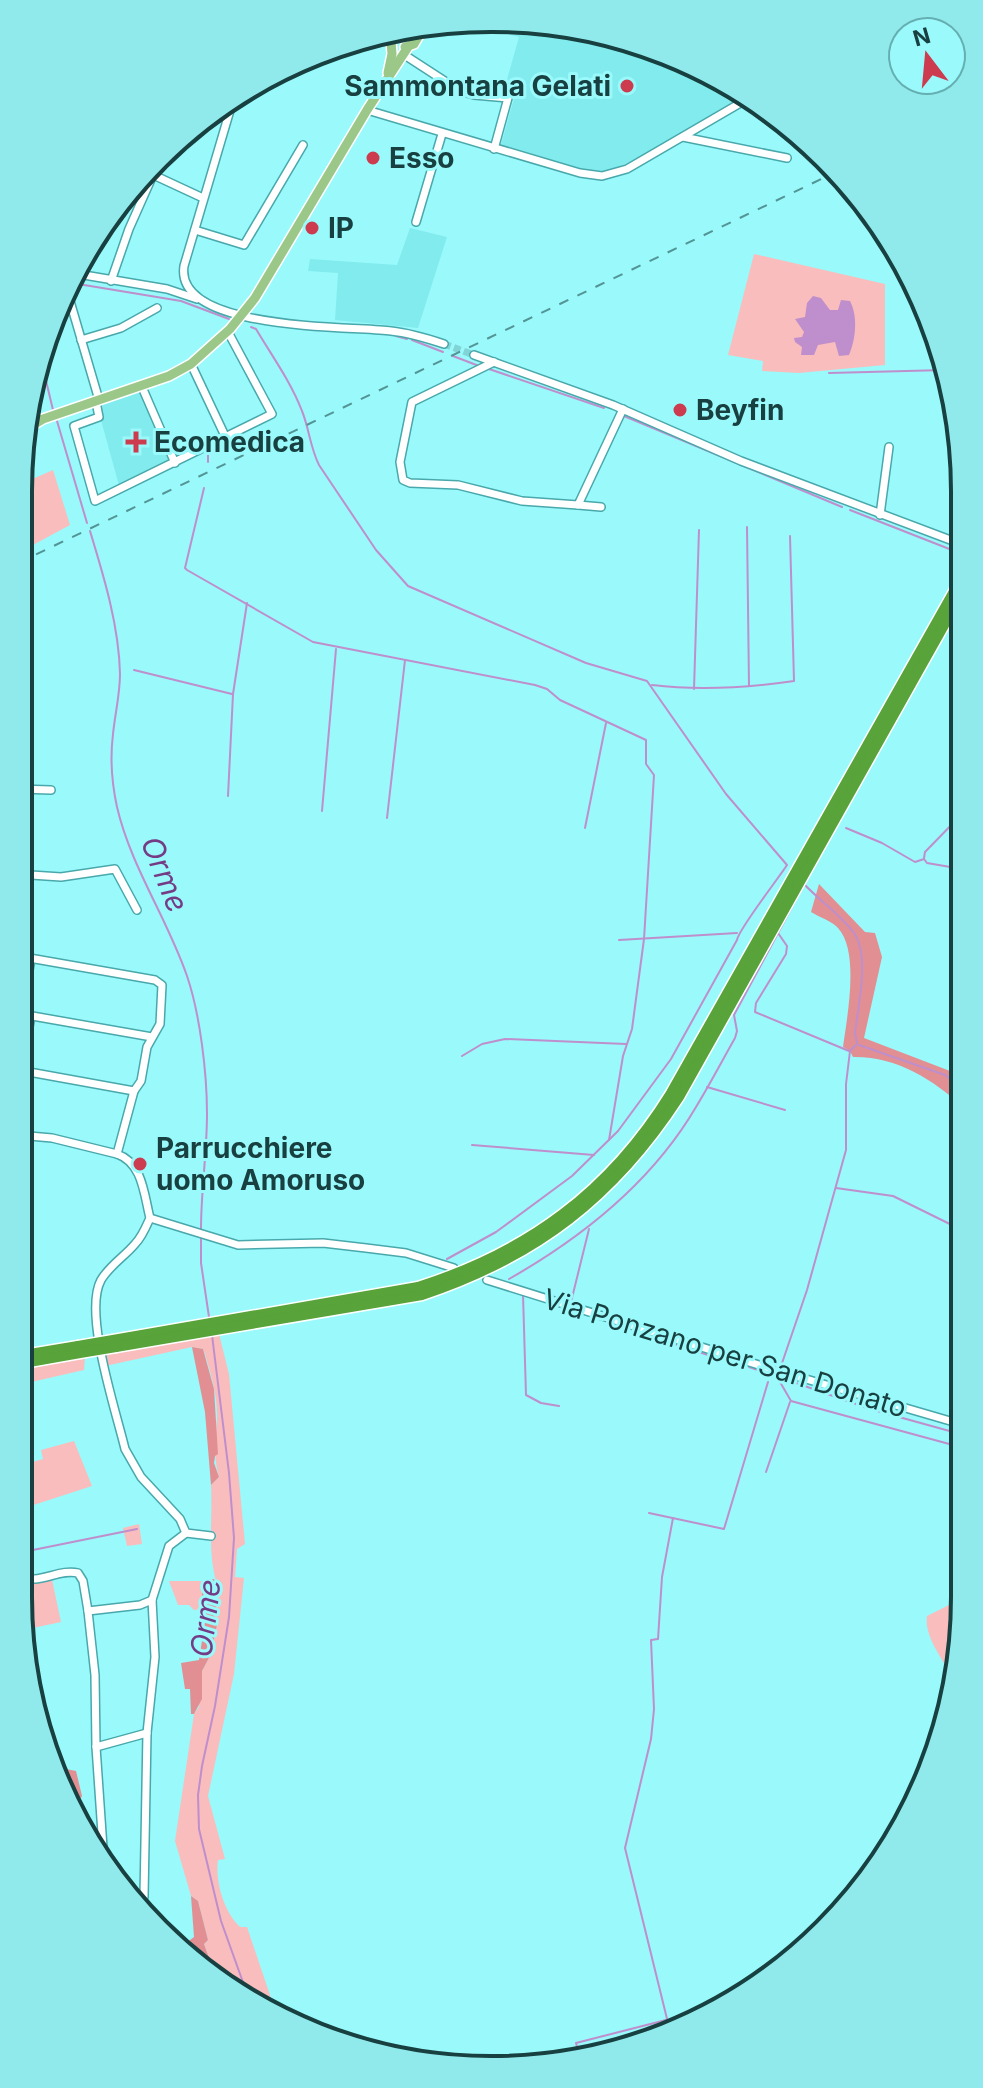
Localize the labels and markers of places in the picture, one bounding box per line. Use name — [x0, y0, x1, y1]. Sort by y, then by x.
place label: Sammontana Gelati — [344, 69, 611, 103]
marker: Sammontana Gelati — [618, 77, 636, 95]
place label: Esso — [389, 141, 455, 175]
marker: Esso — [364, 149, 382, 167]
place label: IP — [328, 211, 354, 245]
marker: IP — [303, 219, 321, 237]
place label: Beyfin — [696, 393, 784, 427]
marker: Beyfin — [671, 401, 689, 419]
place label: Ecomedica — [154, 425, 305, 459]
marker: Ecomedica — [125, 431, 147, 453]
place label: Parrucchiere uomo Amoruso — [156, 1131, 365, 1197]
marker: Parrucchiere uomo Amoruso — [131, 1155, 149, 1173]

